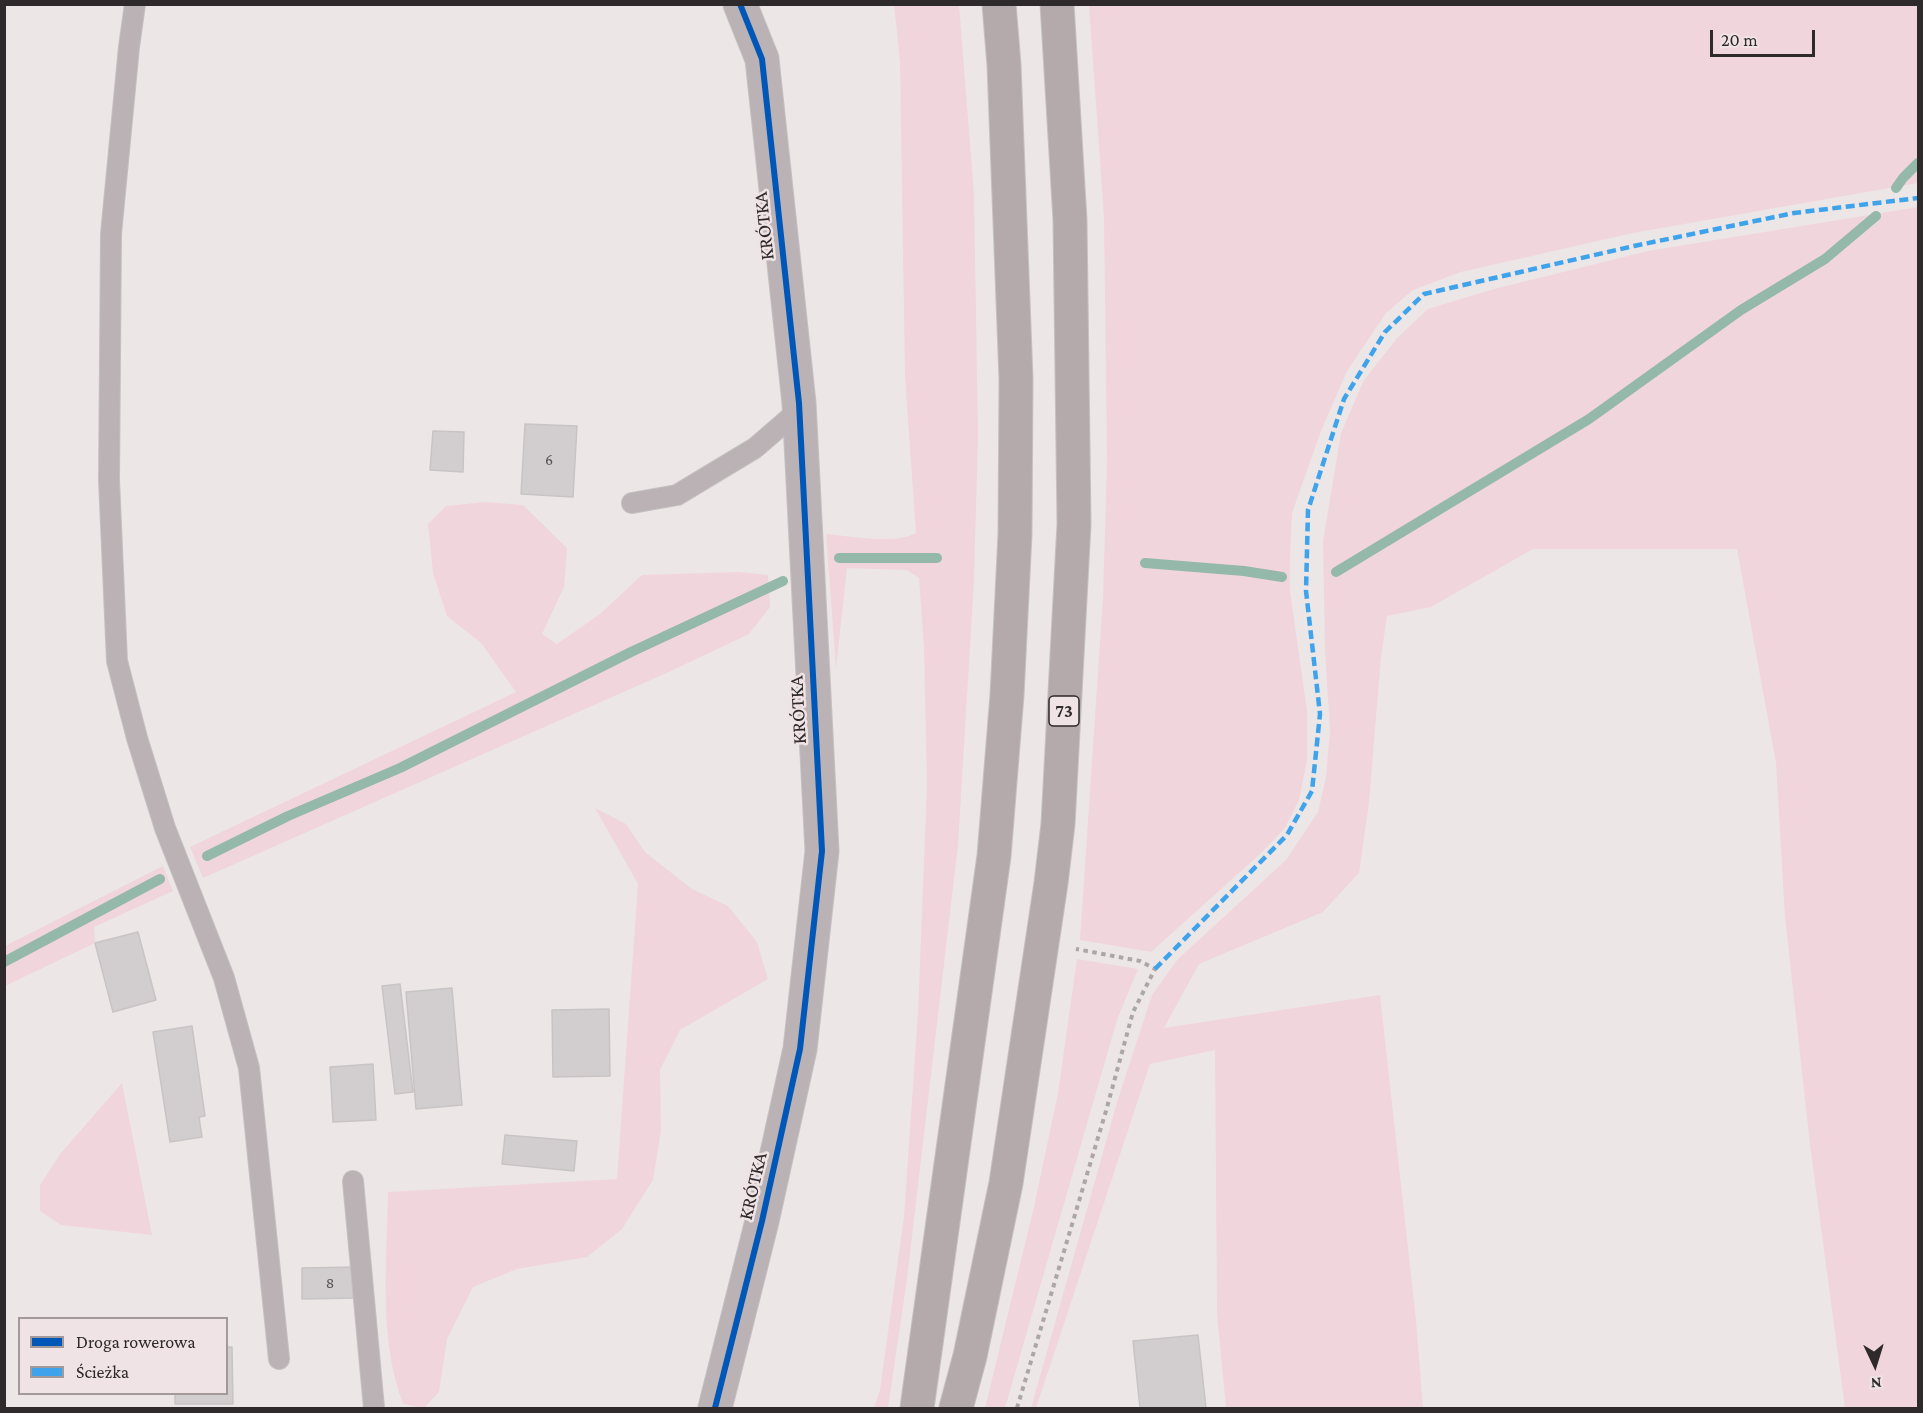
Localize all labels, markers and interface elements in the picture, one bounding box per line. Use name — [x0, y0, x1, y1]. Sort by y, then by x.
scale bar — [1713, 18, 1818, 56]
text: 20 m — [1721, 30, 1758, 50]
street label: KRÓTKA — [748, 190, 780, 262]
house number: 6 — [545, 450, 553, 470]
street label: KRÓTKA — [784, 675, 812, 745]
road number: 73 — [1049, 696, 1079, 726]
street label: KRÓTKA — [734, 1150, 772, 1222]
house number: 8 — [326, 1273, 334, 1293]
legend — [18, 1317, 228, 1395]
text: Droga rowerowa — [76, 1332, 196, 1352]
north arrow — [1845, 1335, 1905, 1395]
text: Ścieżka — [76, 1362, 129, 1382]
text: N — [1870, 1375, 1882, 1392]

